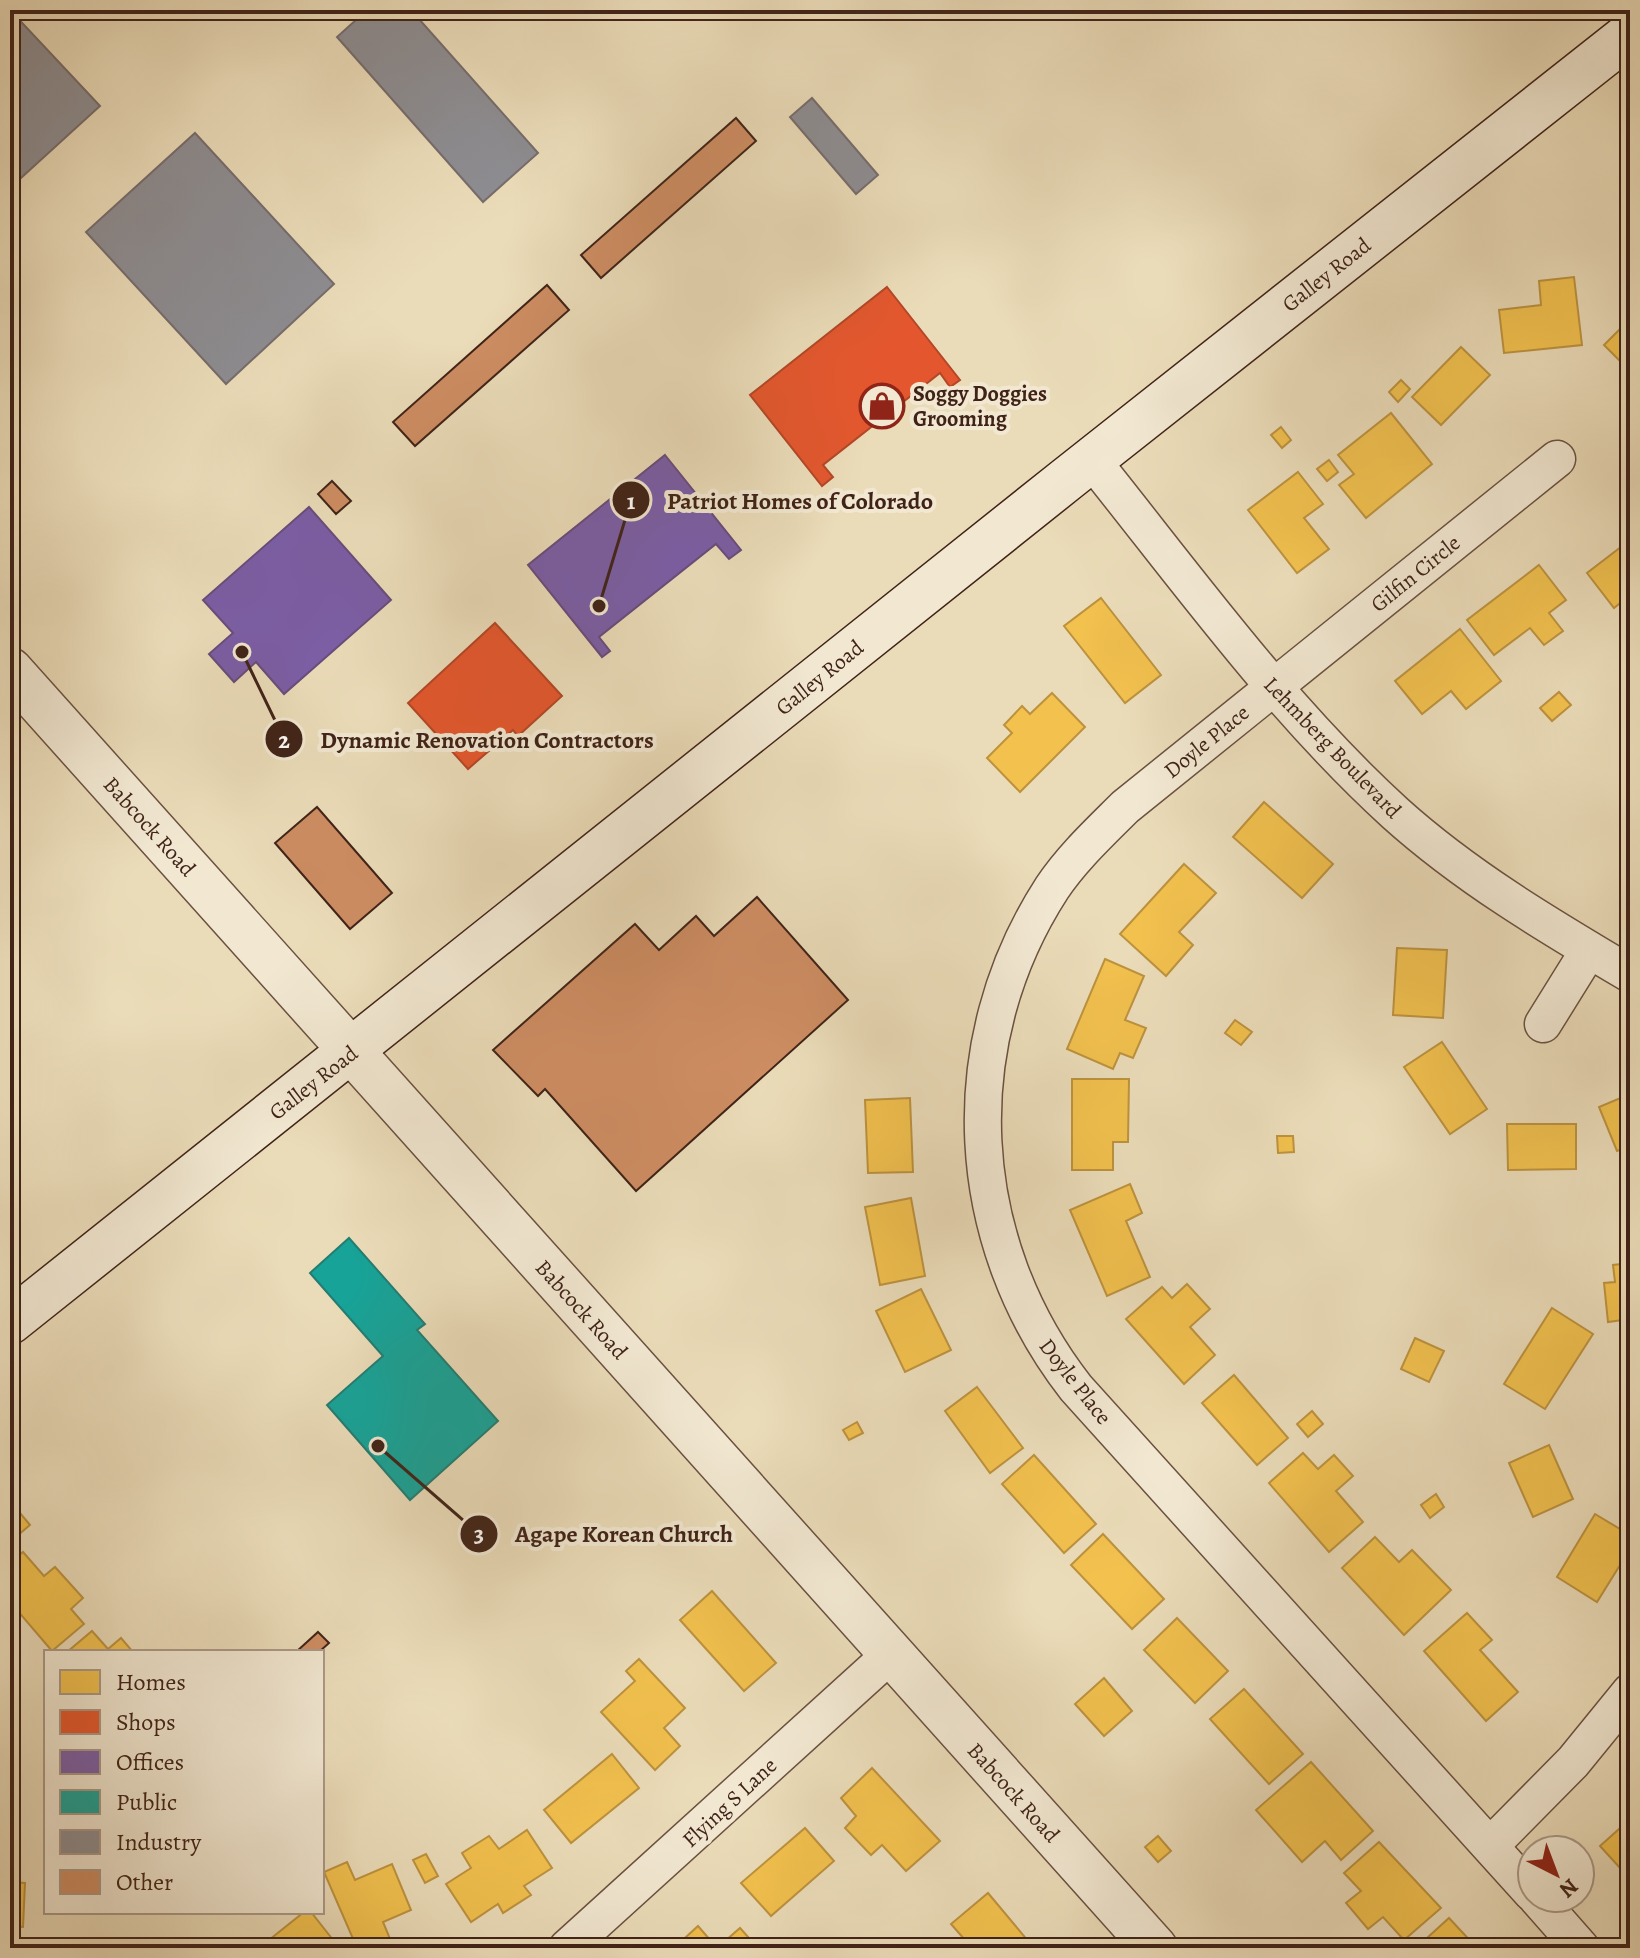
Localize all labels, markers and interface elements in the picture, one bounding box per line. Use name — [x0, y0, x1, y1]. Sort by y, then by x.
street label: Galley Road — [1276, 230, 1377, 319]
place label: Soggy Doggies Grooming — [913, 379, 1047, 434]
shop icon: Soggy Doggies Grooming — [858, 382, 906, 430]
callout: Patriot Homes of Colorado — [611, 476, 949, 524]
text: 1 — [627, 485, 636, 517]
text: Patriot Homes of Colorado — [667, 485, 933, 517]
street label: Gilfin Circle — [1364, 528, 1467, 619]
street label: Galley Road — [769, 633, 870, 723]
street label: Lehmberg Boulevard — [1257, 670, 1408, 825]
street label: Doyle Place — [1158, 698, 1256, 786]
callout: Dynamic Renovation Contractors — [264, 715, 670, 763]
text: 2 — [278, 724, 290, 756]
text: Dynamic Renovation Contractors — [320, 724, 654, 756]
street label: Babcock Road — [96, 770, 202, 883]
street label: Galley Road — [263, 1038, 364, 1127]
street label: Babcock Road — [528, 1253, 634, 1366]
street label: Doyle Place — [1032, 1332, 1118, 1431]
callout: Agape Korean Church — [459, 1510, 749, 1558]
text: 3 — [474, 1518, 484, 1550]
text: Agape Korean Church — [514, 1518, 733, 1550]
legend — [44, 1650, 324, 1914]
text: Homes — [116, 1666, 186, 1698]
text: Shops — [116, 1706, 176, 1738]
street label: Babcock Road — [960, 1736, 1066, 1849]
text: Offices — [116, 1746, 184, 1778]
street label: Flying S Lane — [676, 1751, 784, 1854]
text: Public — [116, 1786, 177, 1818]
text: Industry — [116, 1826, 202, 1858]
north arrow — [1516, 1834, 1596, 1914]
text: Other — [116, 1866, 173, 1898]
text: N — [1553, 1872, 1585, 1905]

